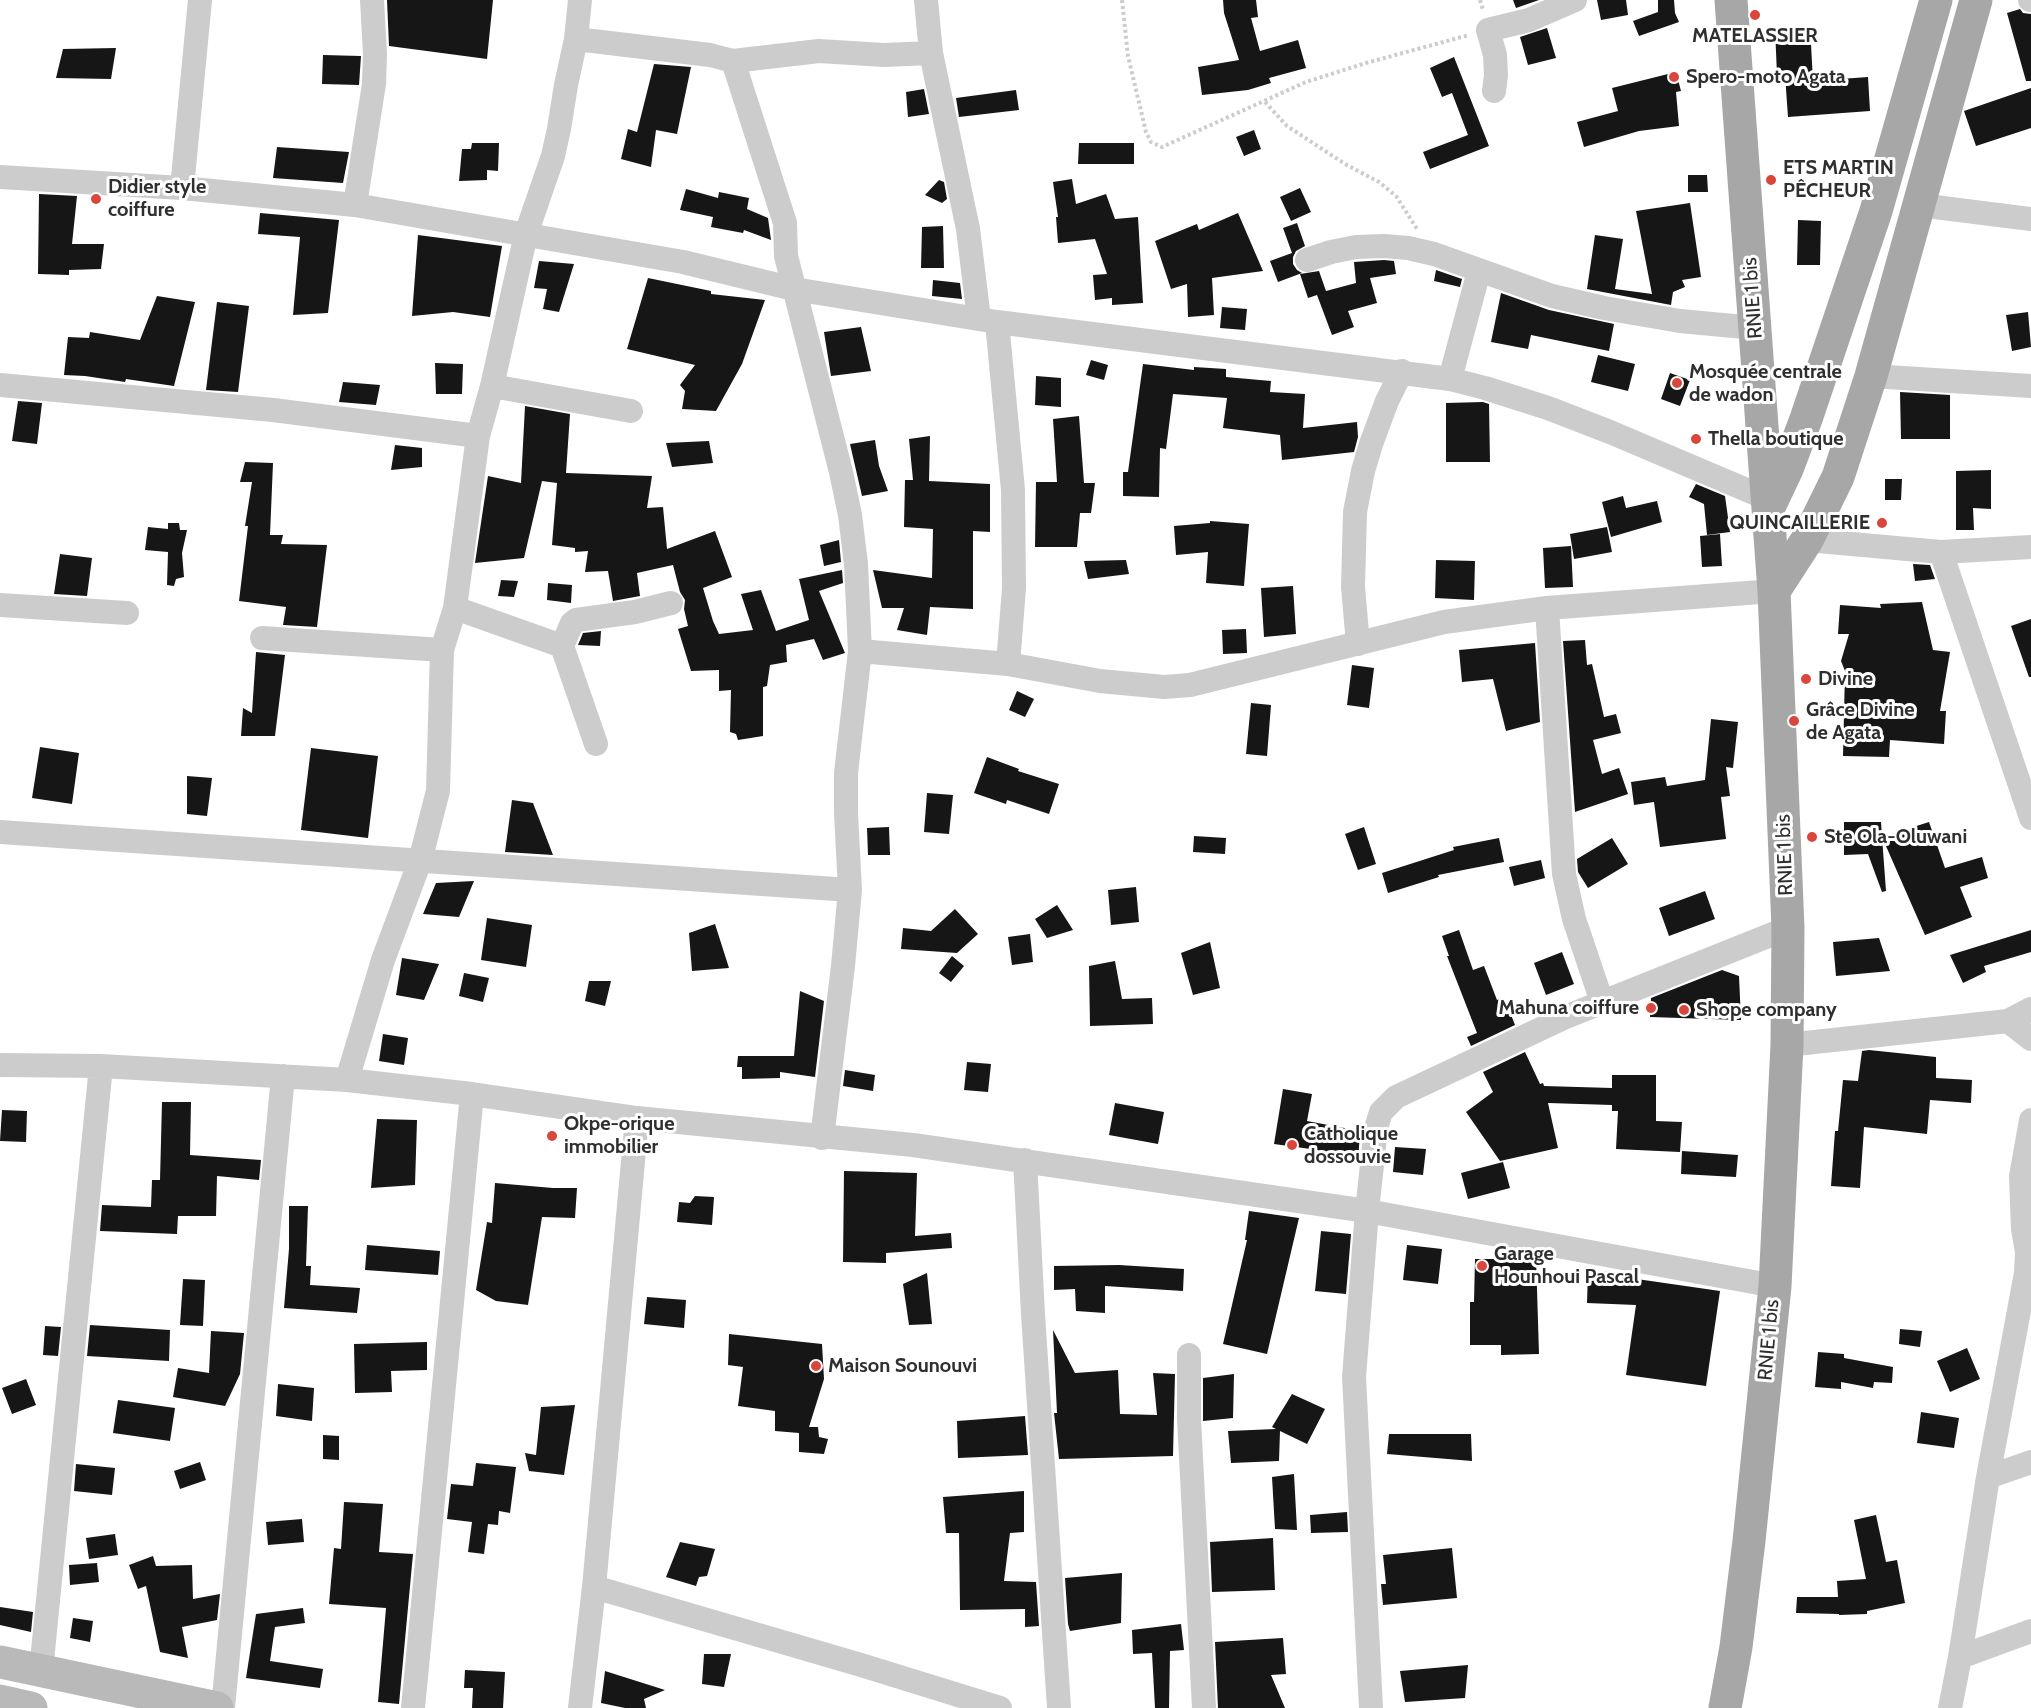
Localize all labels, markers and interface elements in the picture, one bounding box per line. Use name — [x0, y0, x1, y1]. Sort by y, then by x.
marker: MATELASSIER — [1748, 8, 1762, 22]
place label: MATELASSIER — [1692, 24, 1818, 48]
place label: Spero-moto Agata — [1686, 65, 1846, 89]
marker: Spero-moto Agata — [1667, 70, 1681, 84]
place label: ETS MARTIN PÊCHEUR — [1783, 156, 1894, 203]
marker: ETS MARTIN PÊCHEUR — [1764, 173, 1778, 187]
place label: Didier style coiffure — [108, 175, 206, 222]
marker: Didier style coiffure — [89, 192, 103, 206]
street label: RNIE 1 bis — [1738, 257, 1768, 339]
place label: Mosquée centrale de wadon — [1689, 360, 1842, 407]
marker: Mosquée centrale de wadon — [1670, 376, 1684, 390]
place label: Thella boutique — [1708, 427, 1844, 451]
marker: Thella boutique — [1689, 432, 1703, 446]
place label: QUINCAILLERIE — [1729, 511, 1870, 535]
marker: QUINCAILLERIE — [1875, 516, 1889, 530]
place label: Divine — [1818, 667, 1873, 691]
marker: Divine — [1799, 672, 1813, 686]
place label: Grâce Divine de Agata — [1806, 698, 1914, 745]
marker: Grâce Divine de Agata — [1787, 714, 1801, 728]
street label: RNIE 1 bis — [1772, 814, 1798, 896]
place label: Ste Ola-Oluwani — [1824, 825, 1967, 849]
marker: Ste Ola-Oluwani — [1805, 830, 1819, 844]
place label: Mahuna coiffure — [1498, 996, 1639, 1020]
place label: Shope company — [1696, 998, 1837, 1022]
marker: Mahuna coiffure — [1644, 1001, 1658, 1015]
marker: Shope company — [1677, 1003, 1691, 1017]
place label: Okpe-orique immobilier — [564, 1112, 674, 1159]
place label: Catholique dossouvie — [1304, 1122, 1398, 1169]
marker: Okpe-orique immobilier — [545, 1129, 559, 1143]
marker: Catholique dossouvie — [1285, 1138, 1299, 1152]
place label: Garage Hounhoui Pascal — [1494, 1242, 1639, 1289]
marker: Garage Hounhoui Pascal — [1475, 1259, 1489, 1273]
street label: RNIE 1 bis — [1753, 1298, 1785, 1382]
place label: Maison Sounouvi — [828, 1354, 977, 1378]
marker: Maison Sounouvi — [809, 1359, 823, 1373]

